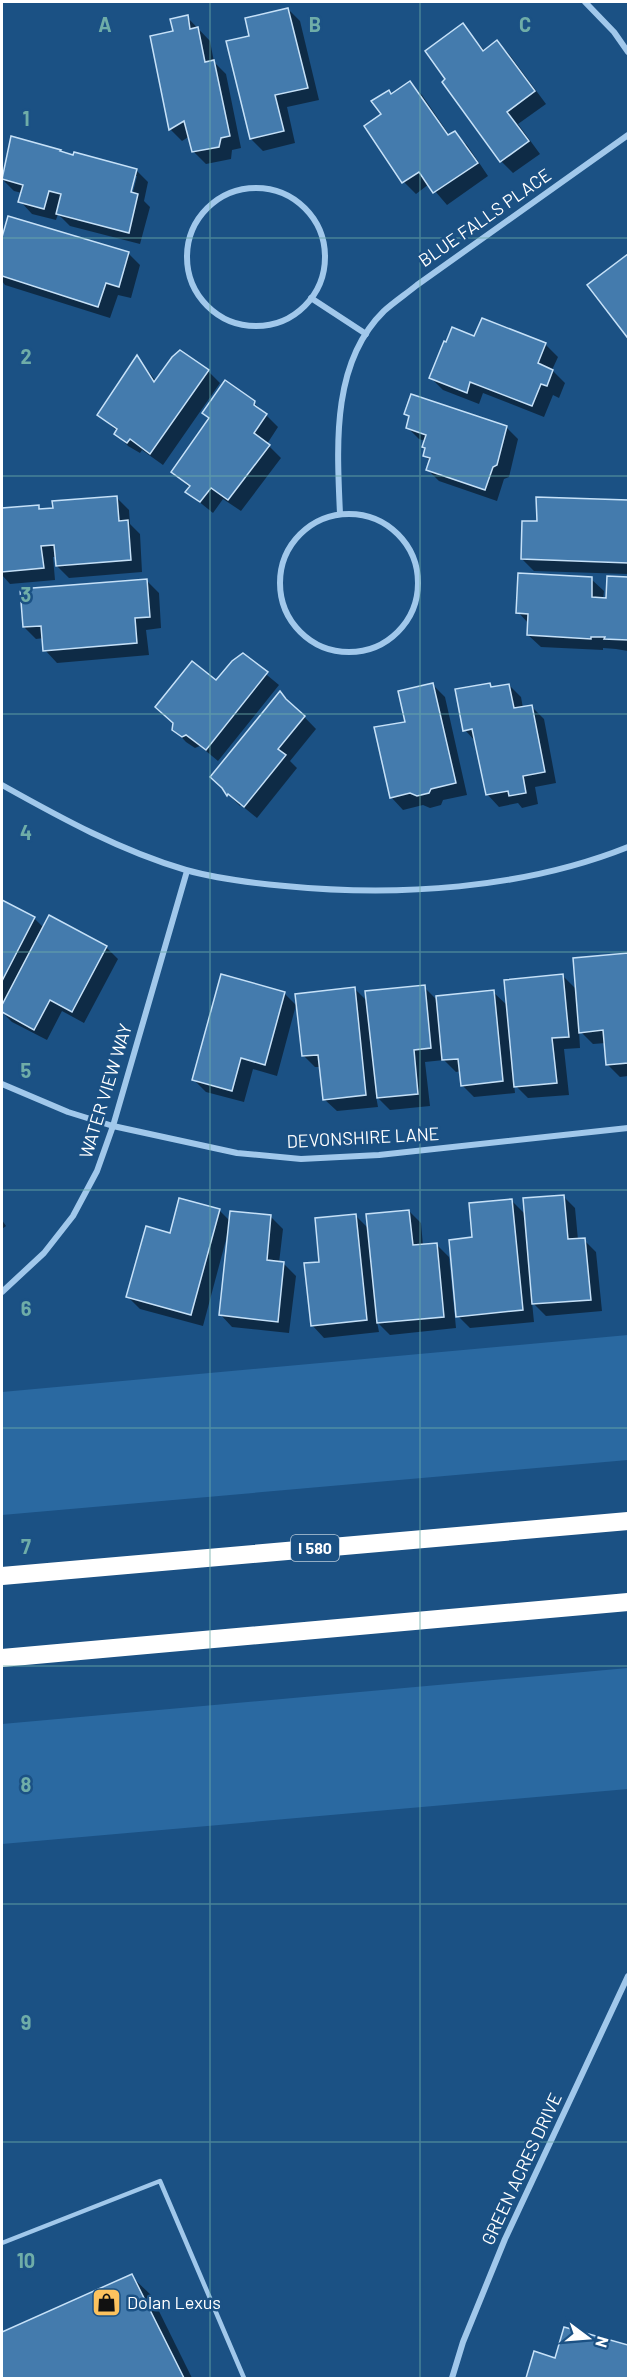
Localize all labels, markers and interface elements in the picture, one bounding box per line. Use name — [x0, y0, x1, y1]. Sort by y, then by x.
text: A — [98, 12, 112, 36]
text: B — [309, 12, 321, 36]
text: C — [519, 12, 531, 36]
text: 1 — [22, 106, 30, 130]
street label: BLUE FALLS PLACE — [414, 163, 555, 271]
text: 2 — [20, 344, 32, 368]
text: 3 — [21, 582, 31, 606]
text: 4 — [20, 820, 32, 844]
street label: WATER VIEW WAY — [74, 1021, 136, 1161]
text: 5 — [21, 1058, 32, 1082]
street label: DEVONSHIRE LANE — [286, 1122, 440, 1152]
text: 6 — [21, 1296, 32, 1320]
text: 7 — [21, 1534, 31, 1558]
road number: I 580 — [291, 1535, 339, 1561]
text: 8 — [21, 1772, 32, 1796]
text: 9 — [21, 2010, 31, 2034]
street label: GREEN ACRES DRIVE — [476, 2089, 566, 2248]
text: 10 — [17, 2248, 35, 2272]
shop icon: Dolan Lexus — [90, 2287, 122, 2319]
place label: Dolan Lexus — [127, 2291, 221, 2313]
north arrow — [558, 2308, 618, 2368]
text: N — [592, 2335, 613, 2350]

